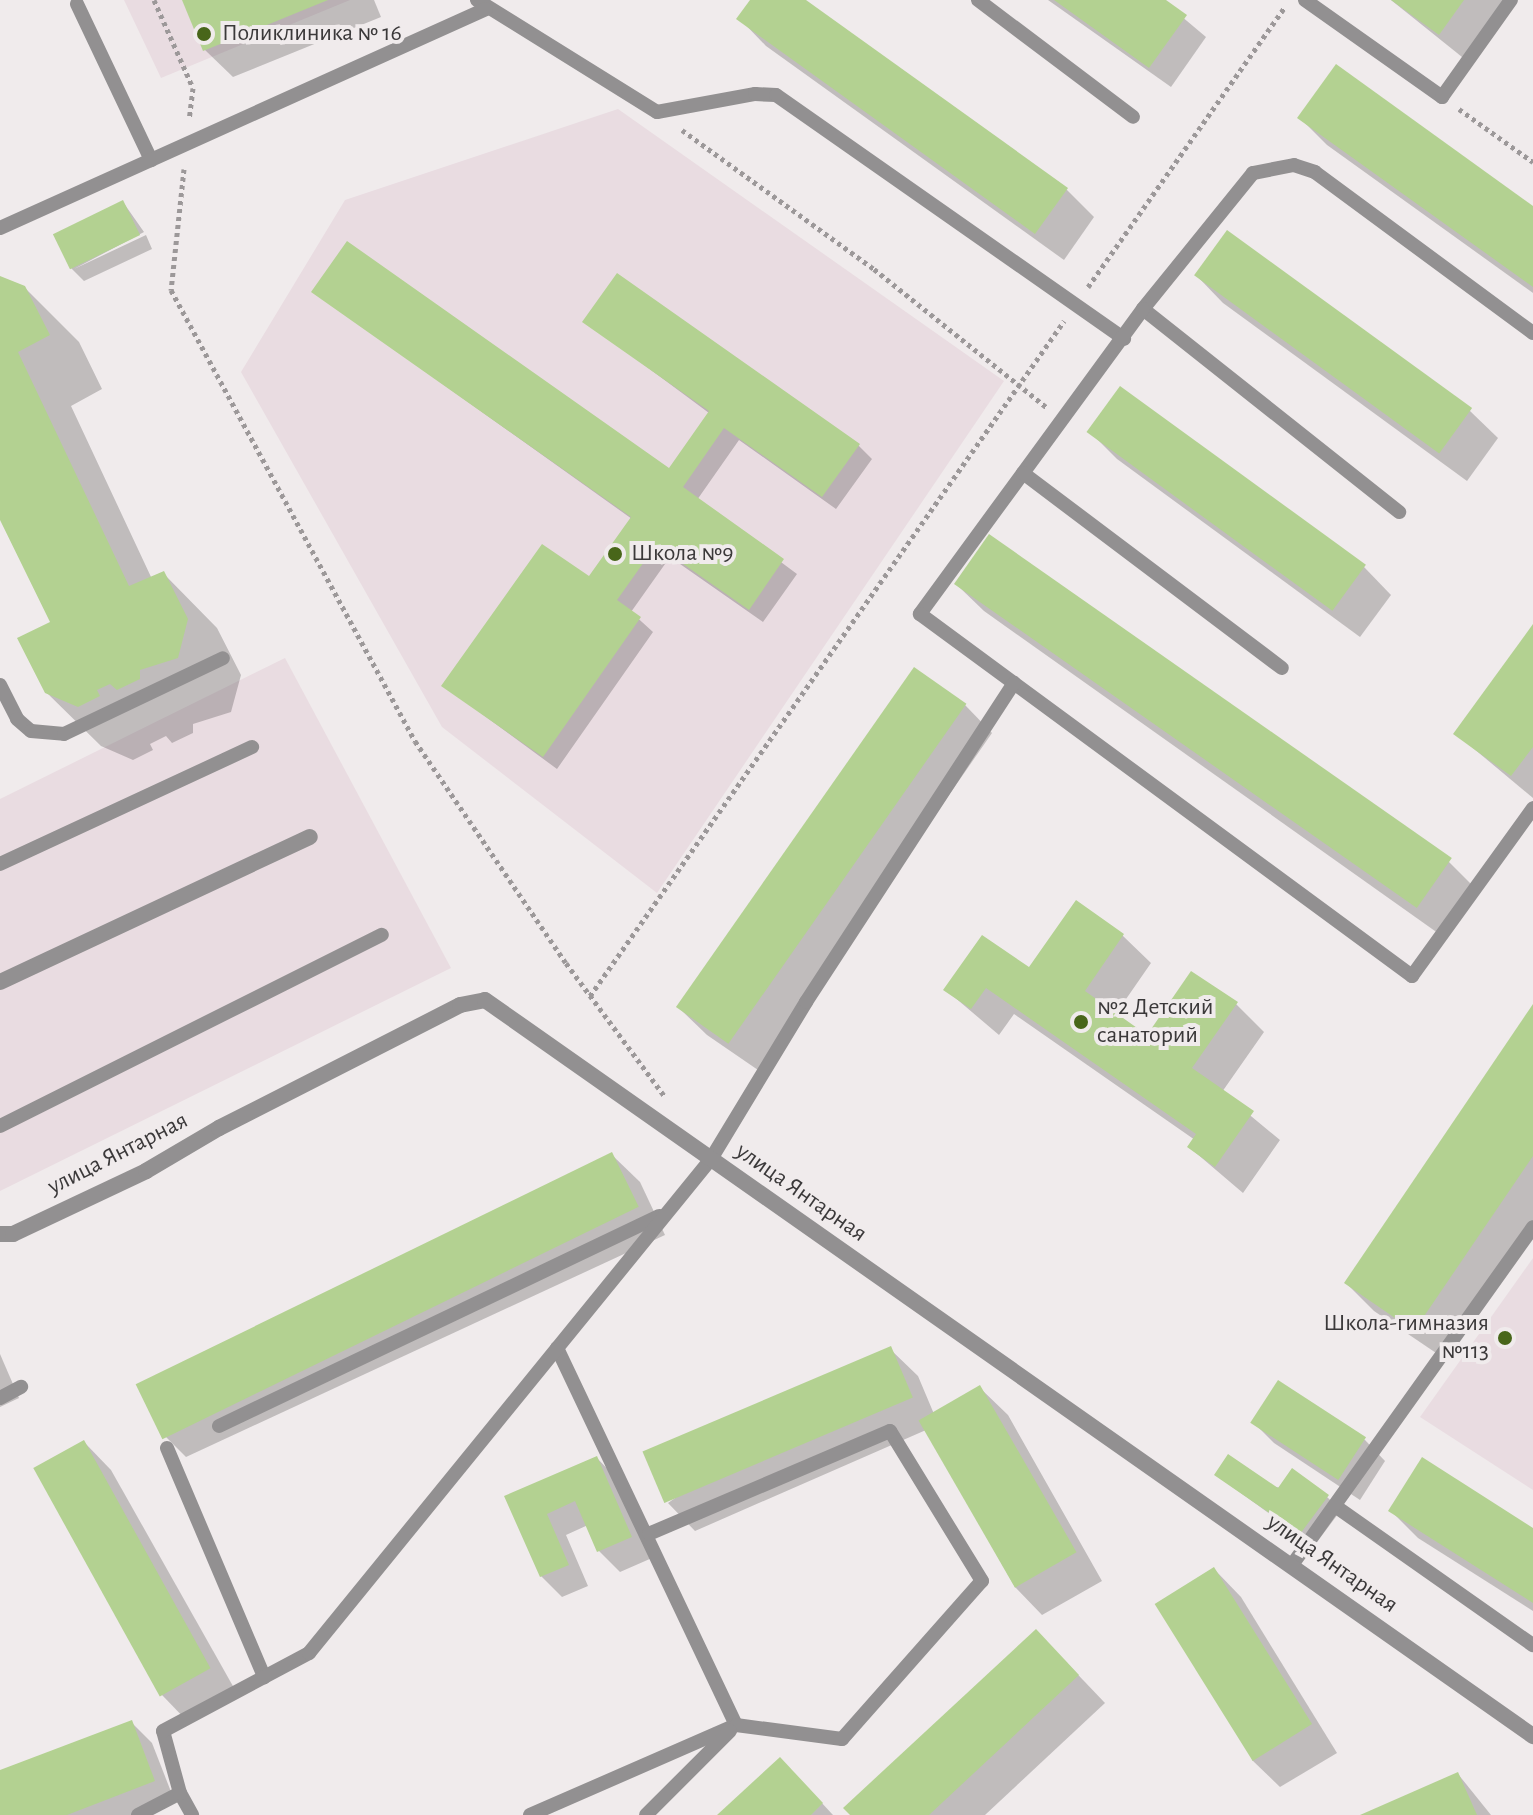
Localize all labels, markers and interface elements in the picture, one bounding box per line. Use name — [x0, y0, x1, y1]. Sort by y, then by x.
place label: Поликлиника № 16 — [222, 20, 402, 48]
marker: Поликлиника № 16 — [193, 23, 215, 45]
place label: Школа №9 — [631, 540, 734, 568]
marker: Школа №9 — [606, 545, 624, 563]
place label: №2 Детский санаторий — [1097, 994, 1214, 1050]
marker: №2 Детский санаторий — [1072, 1013, 1090, 1031]
street label: улица Янтарная — [43, 1106, 193, 1202]
street label: улица Янтарная — [730, 1137, 872, 1249]
place label: Школа-гимназия №113 — [1323, 1310, 1489, 1366]
marker: Школа-гимназия №113 — [1496, 1329, 1514, 1347]
street label: улица Янтарная — [1261, 1508, 1403, 1620]

